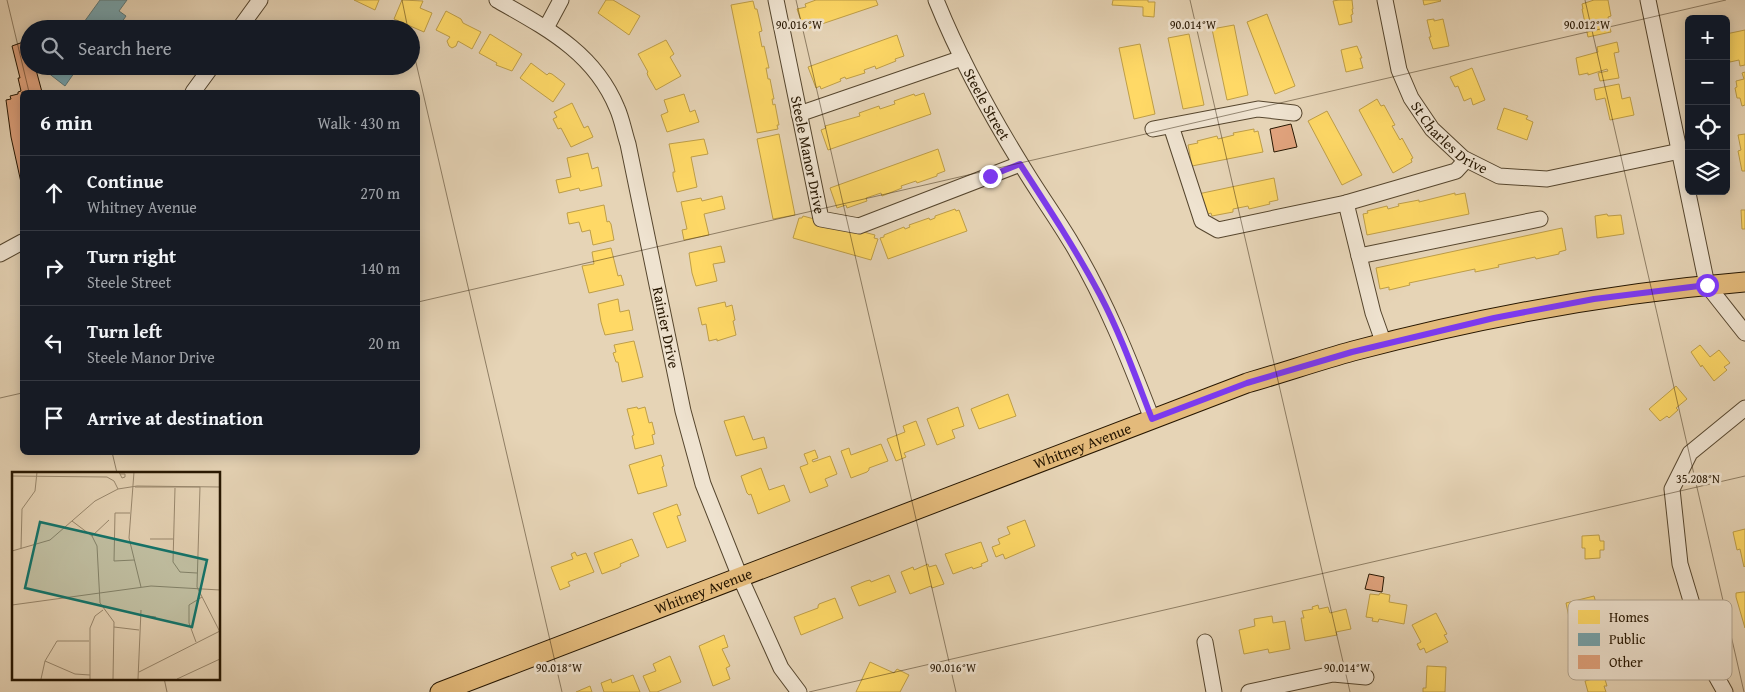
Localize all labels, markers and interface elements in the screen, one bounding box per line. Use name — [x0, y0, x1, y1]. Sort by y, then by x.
map controls — [1685, 15, 1730, 195]
button: + — [1685, 15, 1730, 60]
text: 90.016°W — [776, 16, 823, 33]
text: 90.014°W — [1170, 16, 1217, 33]
text: 90.012°W — [1564, 16, 1611, 33]
search box — [20, 20, 420, 75]
icon: search — [38, 34, 66, 62]
text: Search here — [78, 34, 172, 62]
button: − — [1685, 60, 1730, 105]
street label: Steele Street — [959, 64, 1016, 145]
street label: Steele Manor Drive — [786, 94, 831, 216]
street label: St Charles Drive — [1406, 97, 1491, 179]
button: locate — [1685, 105, 1730, 150]
text: 6 min — [40, 107, 92, 138]
text: Walk · 430 m — [317, 111, 400, 135]
button: layers — [1685, 150, 1730, 195]
route end — [979, 165, 1002, 188]
text: Continue — [87, 167, 164, 195]
icon: ahead — [40, 179, 68, 207]
text: 270 m — [360, 181, 400, 205]
text: Whitney Avenue — [87, 195, 197, 219]
text: Turn right — [87, 242, 176, 270]
icon: right — [40, 254, 68, 282]
text: 140 m — [360, 256, 400, 280]
text: Steele Street — [87, 270, 171, 294]
route start — [1696, 274, 1719, 297]
street label: Rainier Drive — [648, 285, 685, 370]
text: Turn left — [87, 317, 162, 345]
icon: left — [40, 329, 68, 357]
text: 20 m — [368, 331, 400, 355]
text: Steele Manor Drive — [87, 345, 215, 369]
icon: arrive — [40, 404, 68, 432]
text: Arrive at destination — [87, 404, 263, 432]
street label: Whitney Avenue — [1030, 417, 1134, 474]
text: 35.208°N — [1676, 470, 1720, 487]
inset map — [12, 472, 220, 680]
street label: Whitney Avenue — [651, 562, 755, 619]
legend — [1568, 600, 1732, 680]
text: Homes — [1609, 607, 1649, 627]
text: Public — [1609, 629, 1645, 649]
text: Other — [1609, 652, 1643, 672]
text: 90.018°W — [536, 659, 583, 676]
text: 90.016°W — [930, 659, 977, 676]
text: 90.014°W — [1324, 659, 1371, 676]

